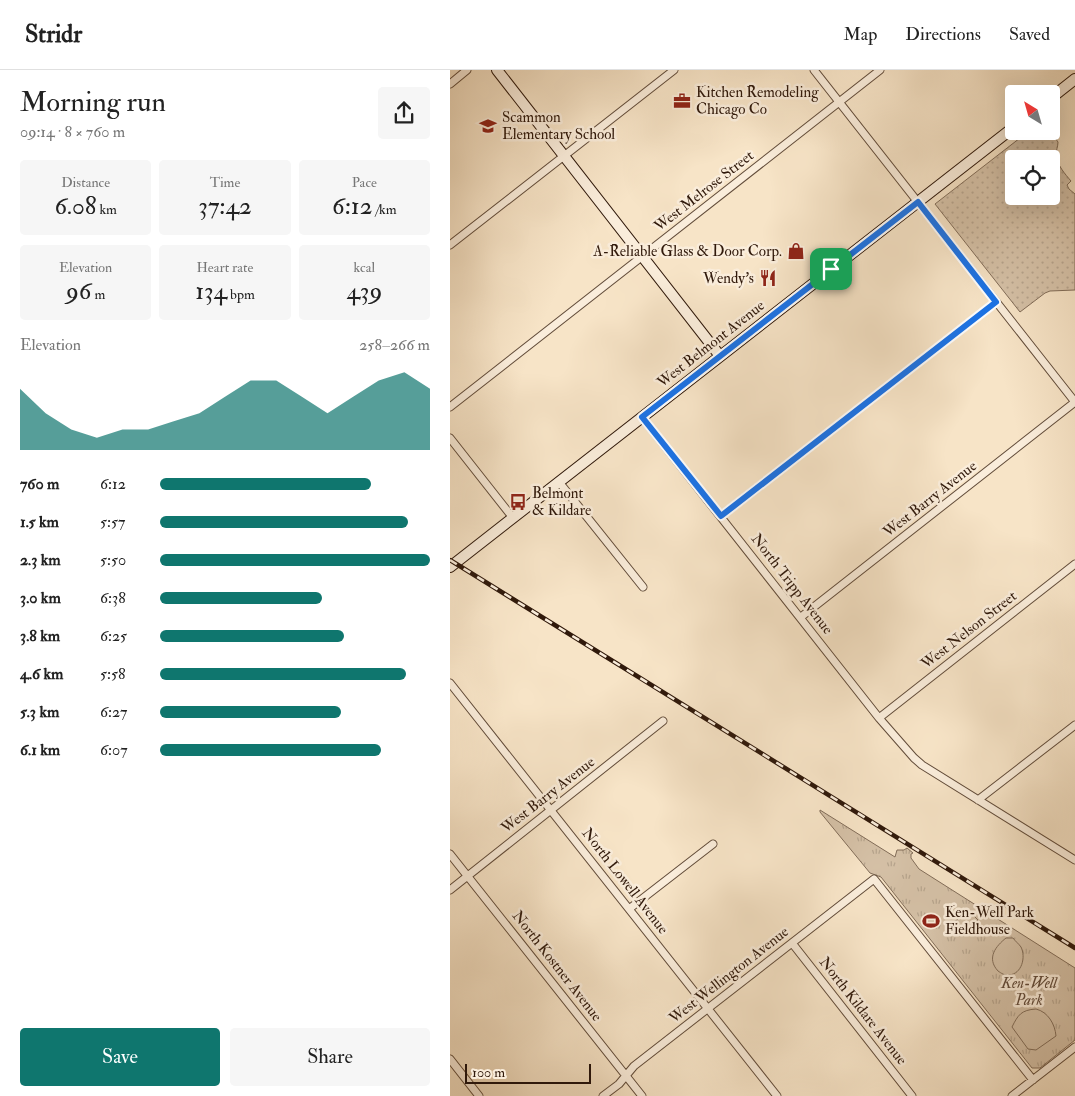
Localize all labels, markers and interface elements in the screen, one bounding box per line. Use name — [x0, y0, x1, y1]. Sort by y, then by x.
text: Stridr — [25, 19, 82, 50]
text: Map — [844, 23, 877, 46]
text: Directions — [905, 23, 981, 46]
text: Saved — [1009, 23, 1050, 46]
place label: Kitchen Remodeling Chicago Co — [696, 83, 819, 119]
text: Morning run — [20, 85, 166, 120]
north arrow — [1005, 85, 1060, 140]
map controls — [1005, 85, 1060, 205]
button: share — [378, 87, 430, 139]
office icon: Kitchen Remodeling Chicago Co — [672, 91, 692, 111]
place label: Scammon Elementary School — [502, 108, 615, 144]
school or university icon: Scammon Elementary School — [478, 116, 498, 136]
text: 09:14 · 8 × 760 m — [20, 122, 125, 142]
street label: West Melrose Street — [650, 146, 758, 236]
button: locate — [1005, 150, 1060, 205]
text: Distance — [61, 174, 110, 191]
text: Time — [210, 174, 240, 191]
text: Pace — [352, 174, 377, 191]
text: 6.08 — [54, 191, 96, 222]
text: 37:42 — [198, 191, 252, 222]
text: 6:12 — [332, 191, 372, 222]
text: km — [96, 201, 117, 218]
text: /km — [372, 201, 397, 218]
shop icon: A-Reliable Glass & Door Corp. — [786, 241, 806, 261]
place label: A-Reliable Glass & Door Corp. — [592, 242, 782, 262]
pin — [810, 248, 852, 290]
icon: arrive — [817, 255, 845, 283]
text: Elevation — [59, 259, 112, 276]
text: Heart rate — [196, 259, 253, 276]
text: kcal — [354, 259, 375, 276]
restaurant icon: Wendy's — [758, 268, 778, 288]
place label: Wendy's — [702, 269, 754, 288]
text: 96 — [66, 276, 91, 307]
text: 134 — [195, 276, 227, 307]
text: 439 — [346, 276, 382, 307]
text: m — [91, 286, 105, 303]
text: bpm — [227, 286, 255, 303]
street label: West Belmont Avenue — [653, 296, 769, 392]
text: Elevation — [20, 335, 81, 355]
text: 258–266 m — [359, 335, 430, 355]
street label: West Barry Avenue — [879, 457, 981, 542]
text: 760 m — [20, 474, 59, 494]
text: 6:12 — [100, 474, 126, 494]
place label: Belmont & Kildare — [532, 484, 591, 520]
bus stop icon: Belmont & Kildare — [508, 492, 528, 512]
text: 1.5 km — [20, 512, 59, 532]
text: 5:57 — [100, 512, 125, 532]
street label: North Tripp Avenue — [746, 530, 837, 639]
text: 2.3 km — [20, 550, 61, 570]
text: 5:50 — [100, 550, 126, 570]
street label: West Nelson Street — [917, 587, 1021, 674]
text: 3.0 km — [20, 588, 61, 608]
text: 6:38 — [100, 588, 126, 608]
text: 3.8 km — [20, 626, 60, 646]
text: 6:25 — [100, 626, 127, 646]
text: 4.6 km — [20, 664, 64, 684]
text: 5:58 — [100, 664, 126, 684]
text: 5.3 km — [20, 702, 59, 722]
text: 6:27 — [100, 702, 127, 722]
text: 6.1 km — [20, 740, 60, 760]
text: 6:07 — [100, 740, 128, 760]
street label: West Barry Avenue — [497, 753, 599, 838]
street label: North Lowell Avenue — [578, 824, 672, 938]
place label: Ken-Well Park Fieldhouse — [945, 903, 1034, 939]
street label: North Kostner Avenue — [508, 907, 606, 1025]
sports icon: Ken-Well Park Fieldhouse — [921, 911, 941, 931]
street label: West Wellington Avenue — [665, 922, 793, 1028]
street label: North Kildare Avenue — [815, 953, 911, 1069]
park label: Ken-Well Park — [1000, 974, 1058, 1010]
button: Save — [20, 1028, 220, 1086]
button: Share — [230, 1028, 430, 1086]
scale bar — [465, 1061, 591, 1084]
text: 100 m — [472, 1064, 505, 1081]

